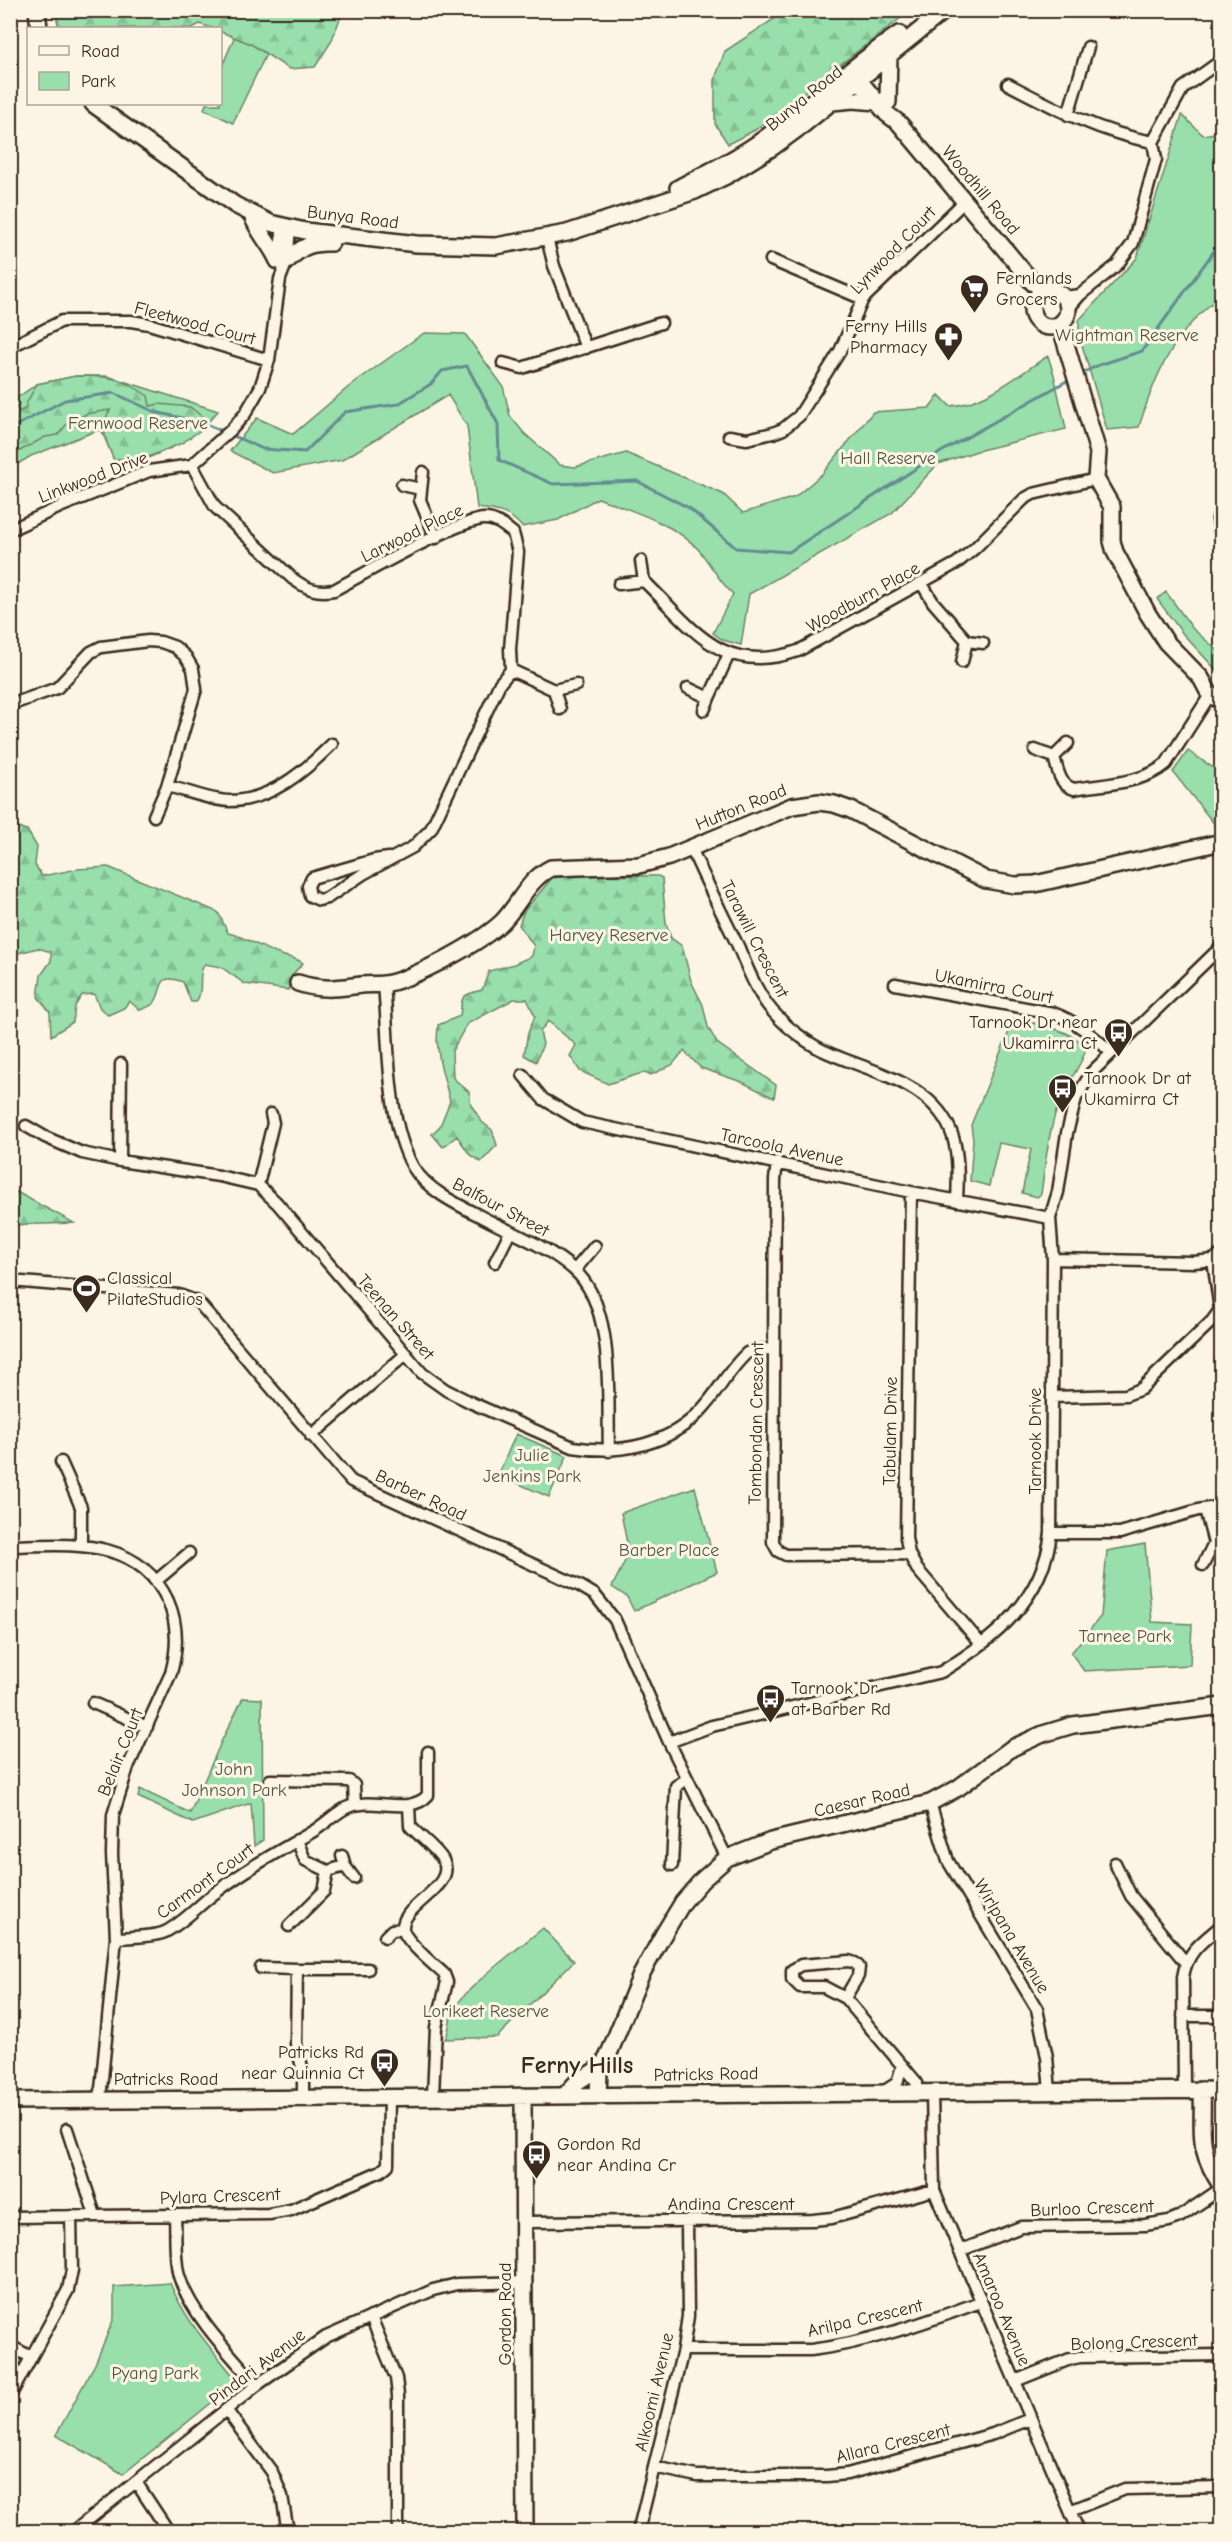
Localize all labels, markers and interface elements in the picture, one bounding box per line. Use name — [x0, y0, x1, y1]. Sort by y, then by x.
legend — [27, 27, 222, 105]
text: Road — [81, 41, 120, 62]
street label: Bunya Road — [762, 61, 847, 136]
text: Park — [81, 71, 116, 92]
street label: Woodhill Road — [937, 141, 1024, 239]
street label: Bunya Road — [306, 201, 400, 234]
street label: Lynwood Court — [846, 201, 941, 299]
place label: Fernlands Grocers — [996, 268, 1072, 310]
supermarket icon: Fernlands Grocers — [959, 272, 991, 314]
street label: Fleetwood Court — [132, 297, 259, 350]
place label: Ferny Hills Pharmacy — [845, 316, 928, 358]
pharmacy icon: Ferny Hills Pharmacy — [932, 320, 964, 362]
park label: Wightman Reserve — [1055, 325, 1199, 346]
park label: Fernwood Reserve — [68, 413, 208, 434]
street label: Linkwood Drive — [35, 447, 151, 508]
park label: Hall Reserve — [840, 448, 936, 469]
street label: Larwood Place — [358, 500, 467, 567]
street label: Woodburn Place — [803, 558, 924, 637]
street label: Hutton Road — [693, 780, 790, 835]
street label: Tarawill Crescent — [716, 877, 794, 1002]
park label: Harvey Reserve — [550, 925, 669, 946]
street label: Ukamirra Court — [933, 965, 1056, 1008]
place label: Tarnook Dr near Ukamirra Ct — [969, 1012, 1098, 1054]
bus stop icon: Tarnook Dr near Ukamirra Ct — [1102, 1016, 1134, 1058]
place label: Tarnook Dr at Ukamirra Ct — [1084, 1068, 1192, 1110]
bus stop icon: Tarnook Dr at Ukamirra Ct — [1047, 1072, 1079, 1114]
street label: Tarcoola Avenue — [718, 1124, 845, 1171]
street label: Balfour Street — [449, 1173, 553, 1242]
place label: Classical PilateStudios — [107, 1268, 203, 1310]
street label: Teenan Street — [353, 1270, 439, 1365]
sports icon: Classical PilateStudios — [70, 1272, 102, 1314]
street label: Tombondan Crescent — [745, 1340, 768, 1505]
street label: Tabulam Drive — [879, 1376, 902, 1486]
street label: Tarnook Drive — [1025, 1388, 1046, 1494]
park label: Julie Jenkins Park — [483, 1445, 581, 1487]
street label: Barber Road — [372, 1465, 470, 1526]
park label: Barber Place — [619, 1540, 719, 1561]
park label: Tarnee Park — [1079, 1626, 1172, 1647]
place label: Tarnook Dr at Barber Rd — [791, 1678, 891, 1720]
bus stop icon: Tarnook Dr at Barber Rd — [754, 1682, 786, 1724]
street label: Belair Court — [93, 1704, 148, 1799]
park label: John Johnson Park — [182, 1759, 287, 1801]
street label: Caesar Road — [812, 1779, 912, 1822]
street label: Carmont Court — [153, 1839, 259, 1924]
street label: Wirlpana Avenue — [969, 1875, 1054, 1997]
park label: Lorikeet Reserve — [423, 2001, 549, 2022]
place label: Patricks Rd near Quinnia Ct — [241, 2042, 365, 2084]
bus stop icon: Patricks Rd near Quinnia Ct — [369, 2046, 401, 2088]
district label: Ferny Hills — [521, 2051, 633, 2079]
street label: Patricks Road — [653, 2063, 759, 2086]
street label: Patricks Road — [114, 2069, 218, 2090]
place label: Gordon Rd near Andina Cr — [557, 2134, 677, 2176]
bus stop icon: Gordon Rd near Andina Cr — [520, 2138, 552, 2180]
street label: Pylara Crescent — [159, 2184, 281, 2209]
street label: Andina Crescent — [668, 2194, 795, 2215]
street label: Burloo Crescent — [1030, 2196, 1155, 2221]
street label: Amaroo Avenue — [968, 2249, 1035, 2369]
street label: Gordon Road — [495, 2263, 516, 2365]
street label: Arilpa Crescent — [805, 2295, 926, 2342]
street label: Pindari Avenue — [205, 2324, 310, 2410]
street label: Bolong Crescent — [1070, 2330, 1199, 2355]
street label: Alkoomi Avenue — [631, 2331, 678, 2454]
park label: Pyang Park — [111, 2363, 199, 2384]
street label: Allara Crescent — [834, 2419, 953, 2468]

